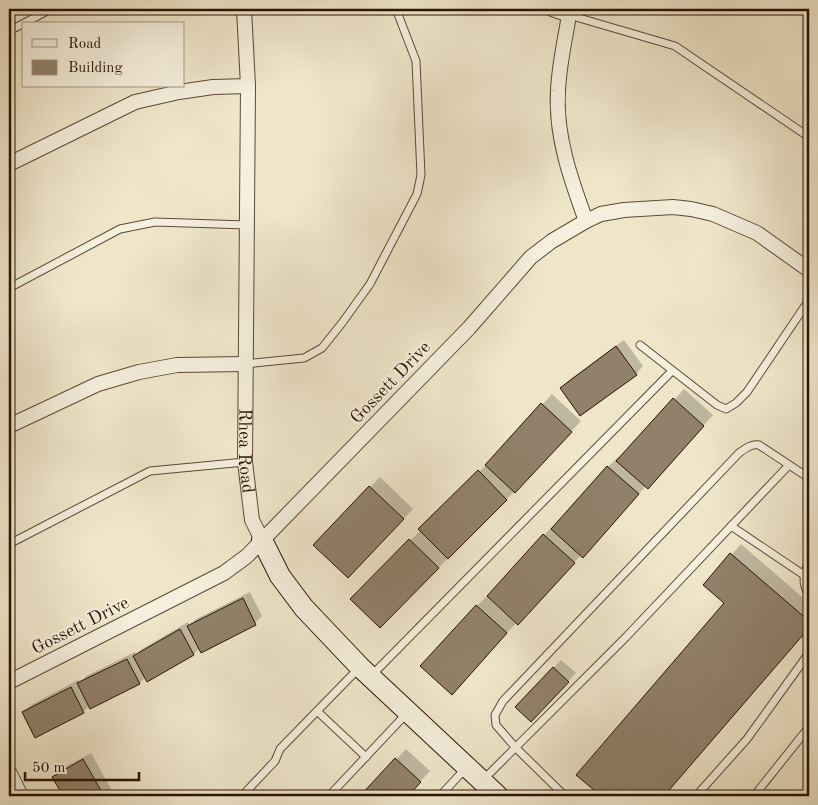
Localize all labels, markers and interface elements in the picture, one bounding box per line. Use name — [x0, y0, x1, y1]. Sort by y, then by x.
legend — [22, 22, 185, 88]
text: Road — [68, 37, 102, 52]
text: Building — [68, 61, 123, 76]
street label: Gossett Drive — [347, 338, 434, 427]
street label: Rhea Road — [235, 408, 257, 494]
street label: Gossett Drive — [29, 594, 132, 658]
scale bar — [25, 750, 139, 782]
text: 50 m — [32, 761, 66, 776]

